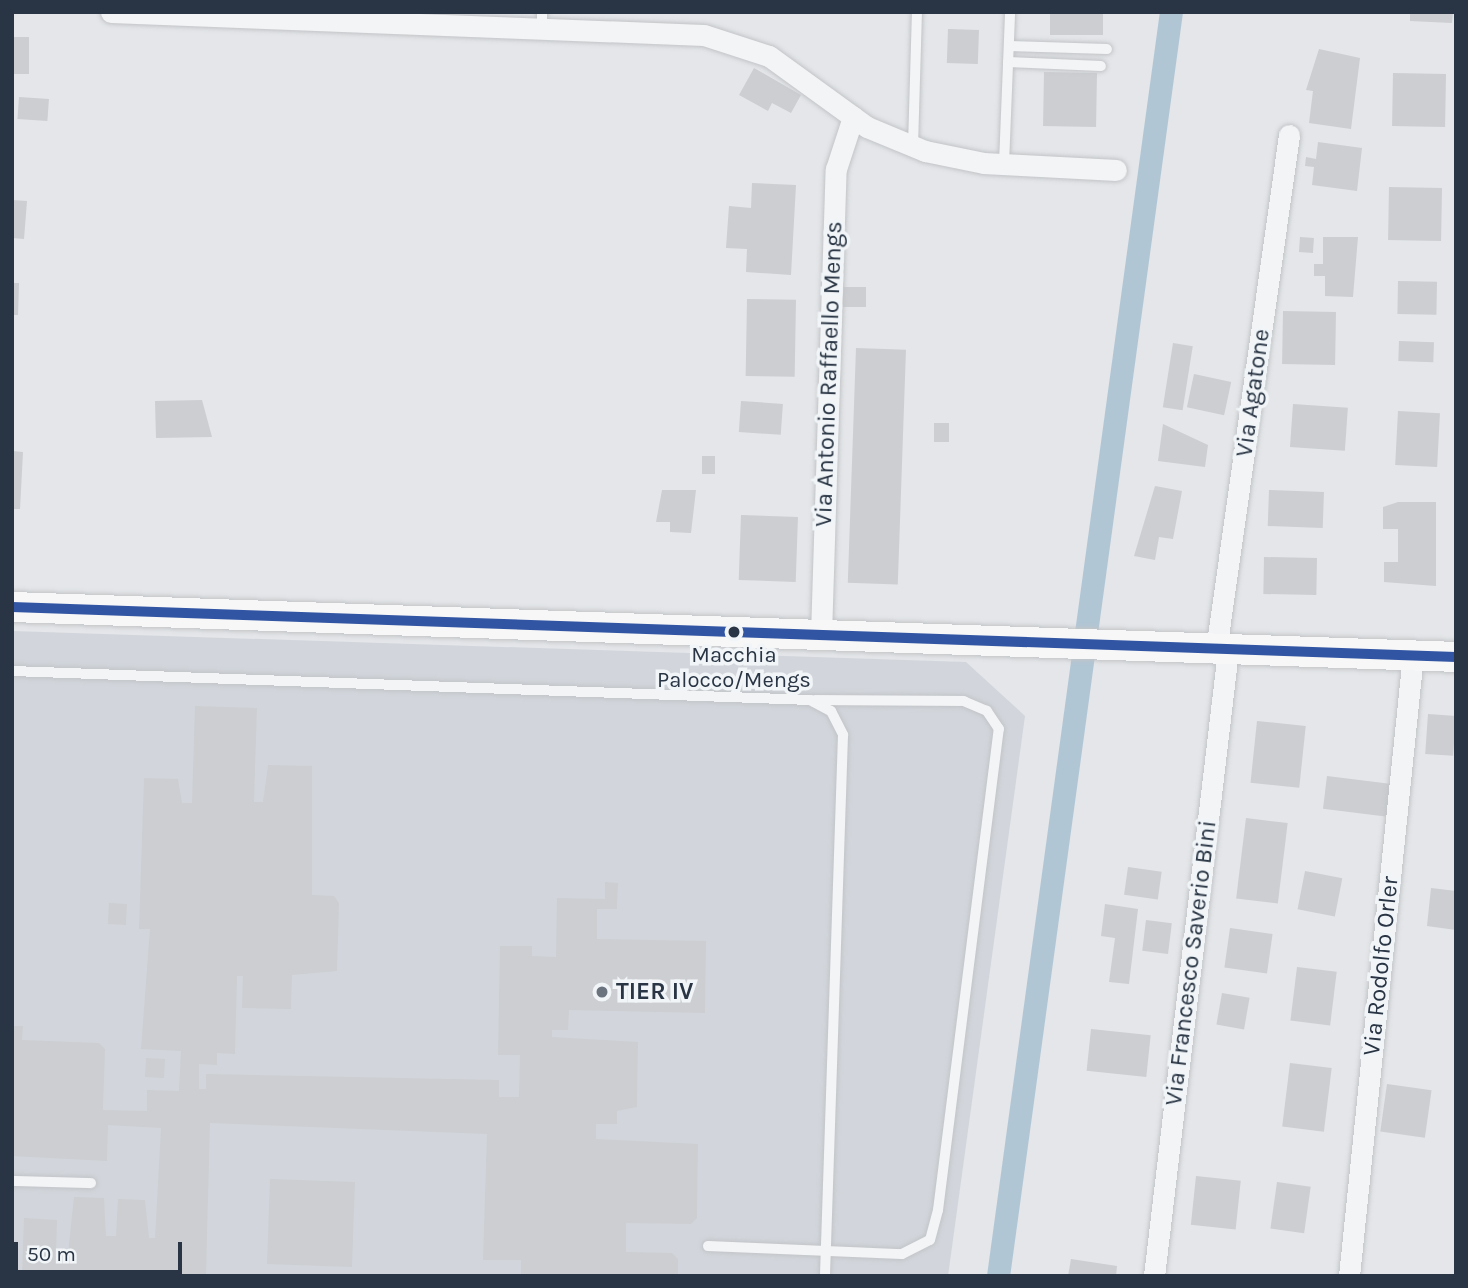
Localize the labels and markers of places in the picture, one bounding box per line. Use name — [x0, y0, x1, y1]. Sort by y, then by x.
marker: Macchia Palocco/Mengs — [727, 625, 741, 639]
place label: Macchia Palocco/Mengs — [657, 642, 811, 694]
place label: TIER IV — [616, 978, 693, 1006]
marker: TIER IV — [594, 984, 610, 1000]

